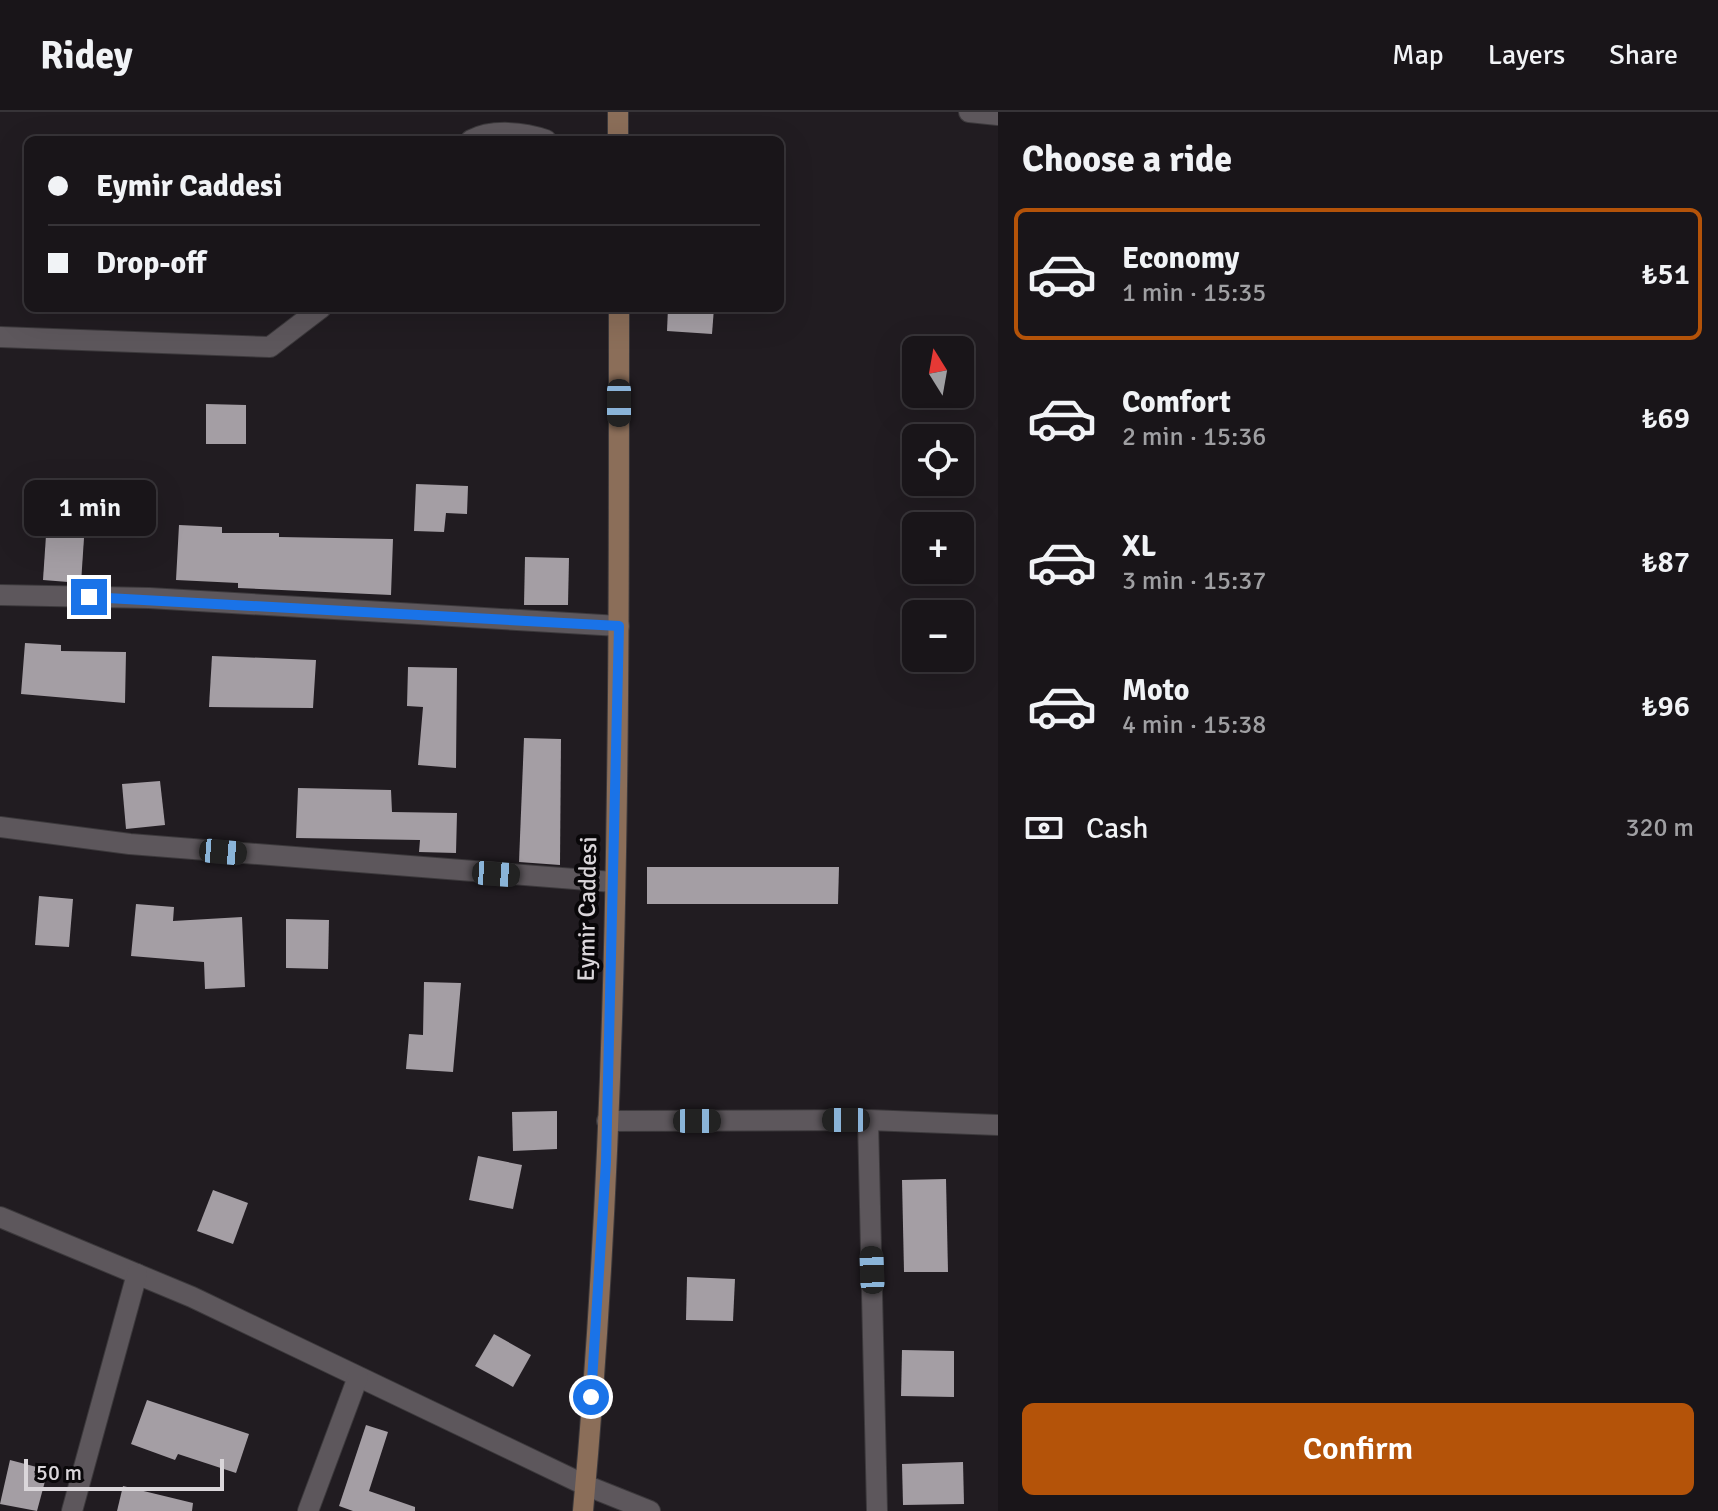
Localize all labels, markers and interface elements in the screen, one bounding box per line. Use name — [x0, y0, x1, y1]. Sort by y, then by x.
text: Ridey — [40, 32, 133, 79]
text: Map — [1392, 38, 1444, 72]
text: Layers — [1488, 38, 1565, 72]
text: Share — [1609, 38, 1678, 72]
text: Choose a ride — [1022, 137, 1232, 182]
text: Eymir Caddesi — [96, 168, 282, 205]
icon: car — [1026, 238, 1098, 310]
text: Economy — [1122, 240, 1239, 277]
text: Drop-off — [96, 245, 206, 282]
text: ₺51 — [1641, 256, 1690, 293]
text: 1 min · 15:35 — [1122, 277, 1266, 309]
north arrow — [902, 336, 974, 408]
map controls — [902, 336, 974, 672]
car — [607, 379, 631, 427]
icon: car — [1026, 382, 1098, 454]
text: Comfort — [1122, 384, 1231, 421]
text: ₺69 — [1641, 400, 1690, 437]
text: 2 min · 15:36 — [1122, 421, 1266, 453]
button: locate — [902, 424, 974, 496]
callout: 1 min — [23, 481, 155, 537]
text: 1 min — [59, 492, 121, 524]
button: + — [902, 512, 974, 584]
icon: car — [1026, 526, 1098, 598]
text: XL — [1122, 528, 1156, 565]
text: ₺87 — [1641, 544, 1690, 581]
text: 3 min · 15:37 — [1122, 565, 1266, 597]
route end — [71, 579, 107, 615]
button: − — [902, 600, 974, 672]
icon: car — [1026, 670, 1098, 742]
text: Moto — [1122, 672, 1189, 709]
text: ₺96 — [1641, 688, 1690, 725]
text: 4 min · 15:38 — [1122, 709, 1266, 741]
icon: cash — [1022, 806, 1066, 850]
text: Cash — [1086, 810, 1149, 847]
text: 320 m — [1625, 812, 1694, 844]
street label: Eymir Caddesi — [571, 836, 603, 982]
car — [198, 838, 248, 866]
car — [471, 860, 521, 888]
car — [822, 1108, 870, 1132]
car — [673, 1109, 721, 1133]
car — [859, 1246, 885, 1294]
route start — [573, 1379, 609, 1415]
button: Confirm — [1022, 1403, 1694, 1495]
scale bar — [24, 1455, 224, 1491]
text: 50 m — [36, 1459, 82, 1486]

